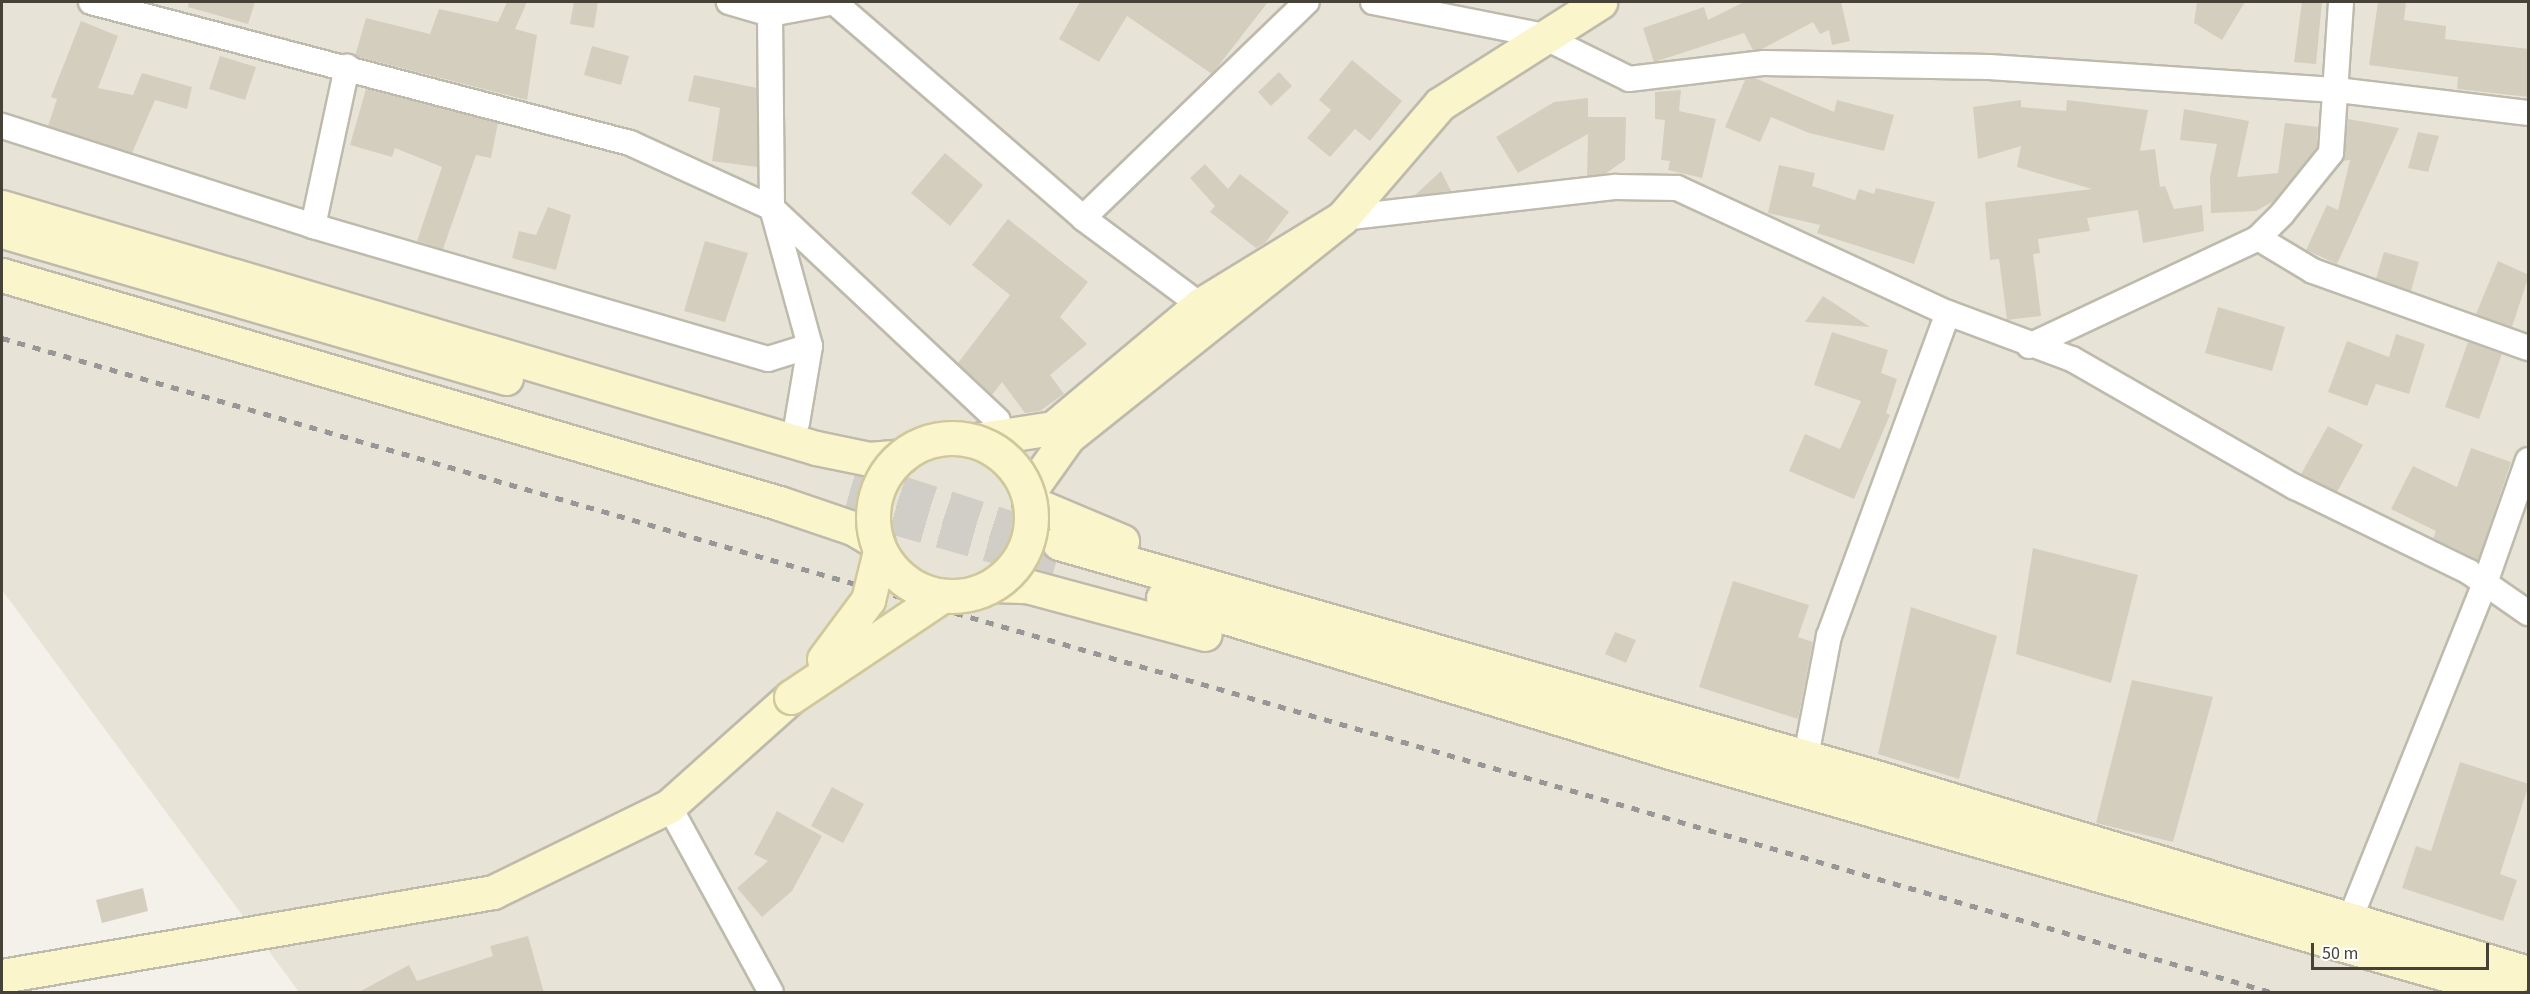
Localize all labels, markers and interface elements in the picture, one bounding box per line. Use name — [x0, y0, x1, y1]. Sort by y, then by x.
scale bar — [2314, 931, 2492, 969]
text: 50 m — [2322, 941, 2358, 966]

